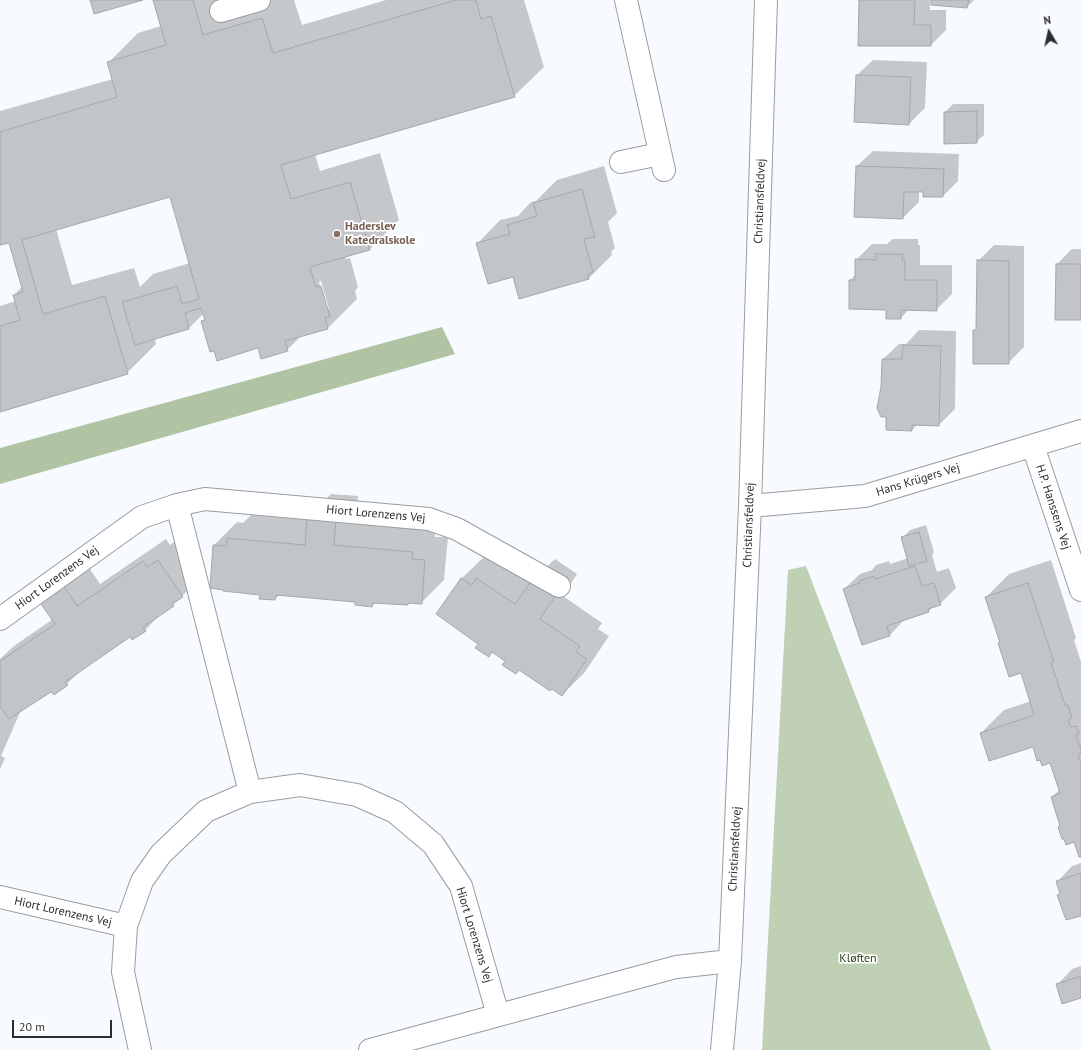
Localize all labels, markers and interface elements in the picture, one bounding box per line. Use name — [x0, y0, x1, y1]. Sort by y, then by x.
north arrow — [1029, 12, 1069, 52]
text: N — [1042, 13, 1052, 28]
street label: Christiansfeldvej — [751, 158, 769, 244]
place label: Haderslev Katedralskole — [345, 220, 415, 248]
marker: Haderslev Katedralskole — [332, 229, 342, 239]
street label: Hans Krügers Vej — [874, 460, 962, 500]
street label: H.P. Hanssens Vej — [1032, 463, 1074, 551]
street label: Christiansfeldvej — [740, 482, 758, 568]
street label: Hiort Lorenzens Vej — [326, 502, 426, 526]
street label: Hiort Lorenzens Vej — [12, 543, 102, 613]
street label: Christiansfeldvej — [726, 806, 744, 892]
street label: Hiort Lorenzens Vej — [453, 885, 495, 985]
street label: Hiort Lorenzens Vej — [13, 894, 113, 930]
park label: Kløften — [839, 952, 877, 966]
scale bar — [14, 1012, 114, 1038]
text: 20 m — [19, 1019, 45, 1034]

